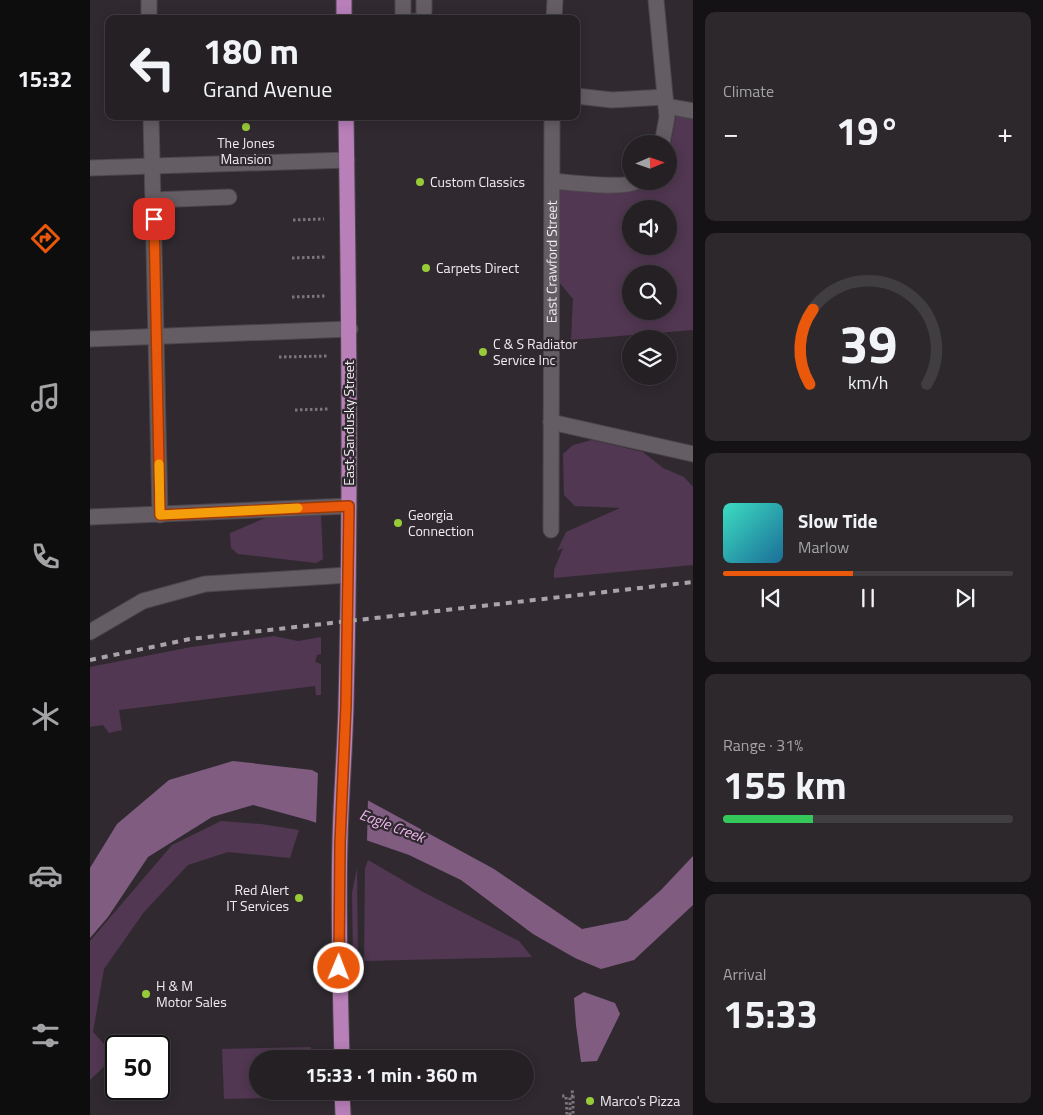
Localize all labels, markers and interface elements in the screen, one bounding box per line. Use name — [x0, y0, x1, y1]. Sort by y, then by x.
text: 180 m — [203, 24, 299, 78]
icon: left — [120, 35, 185, 100]
text: 15:32 — [18, 62, 72, 96]
text: Grand Avenue — [203, 72, 332, 106]
text: Climate — [723, 79, 774, 103]
text: 19° — [836, 102, 900, 160]
text: − — [723, 111, 739, 154]
text: + — [997, 111, 1013, 154]
marker: The Jones Mansion — [240, 121, 252, 133]
place label: The Jones Mansion — [217, 132, 275, 169]
north arrow — [622, 135, 678, 190]
map controls — [622, 135, 677, 385]
place label: Custom Classics — [430, 171, 525, 192]
marker: Custom Classics — [414, 176, 426, 188]
pin — [133, 198, 175, 240]
button: sound — [622, 200, 677, 255]
street label: East Crawford Street — [540, 201, 562, 323]
icon: arrive — [140, 205, 168, 233]
icon: directions — [28, 221, 63, 256]
place label: Carpets Direct — [436, 257, 519, 278]
marker: Carpets Direct — [420, 262, 432, 274]
button: search — [622, 265, 677, 320]
text: 39 — [839, 304, 897, 383]
button: layers — [622, 330, 677, 385]
place label: C & S Radiator Service Inc — [493, 333, 578, 370]
marker: C & S Radiator Service Inc — [477, 346, 489, 358]
street label: East Sandusky Street — [338, 360, 359, 486]
text: km/h — [848, 369, 888, 396]
icon: music — [28, 380, 63, 415]
place label: Georgia Connection — [408, 504, 474, 541]
text: Slow Tide — [798, 506, 877, 535]
marker: Georgia Connection — [392, 517, 404, 529]
text: Marlow — [798, 535, 849, 559]
icon: phone — [28, 539, 63, 574]
icon: previous — [757, 584, 785, 612]
icon: pause — [854, 584, 882, 612]
icon: next — [951, 584, 979, 612]
icon: climate — [28, 699, 63, 734]
text: Range · 31% — [723, 733, 803, 757]
text: 155 km — [723, 756, 847, 814]
water label: Eagle Creek — [356, 803, 430, 849]
icon: car — [28, 858, 63, 893]
place label: Red Alert IT Services — [226, 879, 289, 916]
marker: Red Alert IT Services — [293, 892, 305, 904]
position arrow — [312, 941, 364, 993]
text: Arrival — [723, 962, 766, 986]
place label: H & M Motor Sales — [156, 975, 227, 1012]
text: 15:33 — [723, 985, 818, 1043]
marker: H & M Motor Sales — [140, 988, 152, 1000]
icon: filters — [28, 1018, 63, 1053]
speed limit sign: 50 — [105, 1035, 170, 1100]
text: 15:33 · 1 min · 360 m — [305, 1060, 478, 1089]
place label: Marco's Pizza — [600, 1090, 680, 1111]
marker: Marco's Pizza — [584, 1095, 596, 1107]

